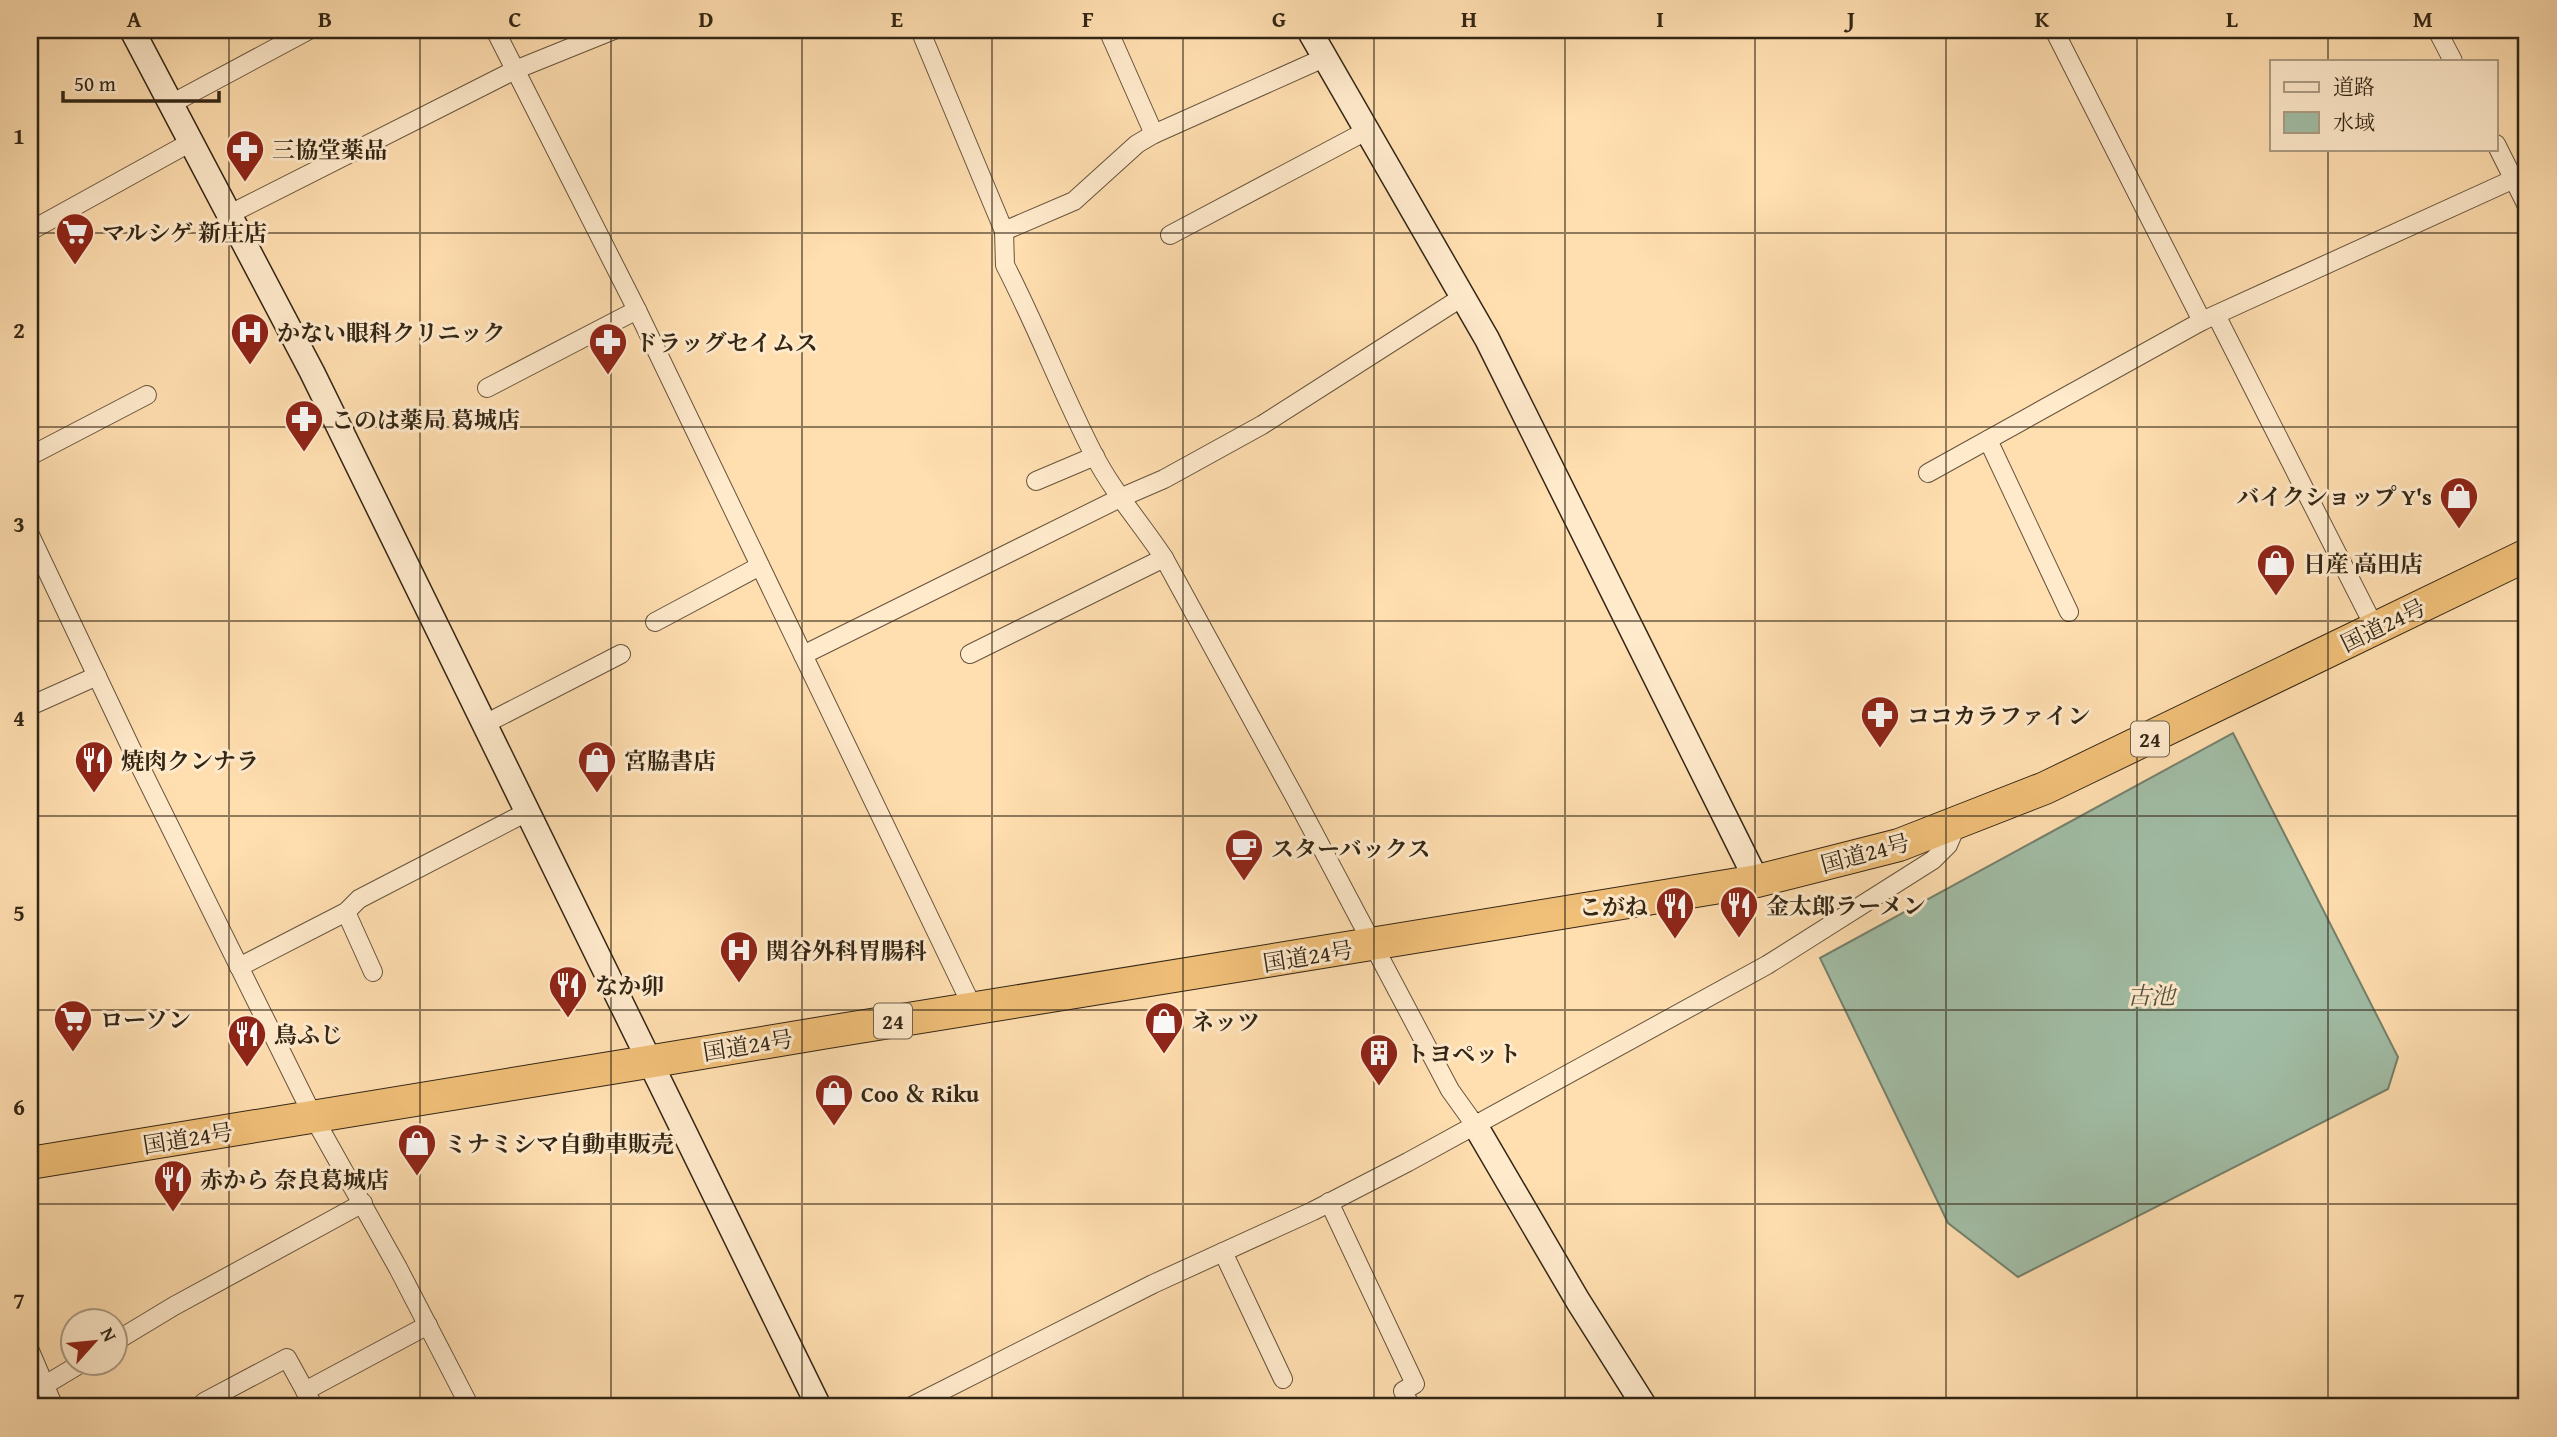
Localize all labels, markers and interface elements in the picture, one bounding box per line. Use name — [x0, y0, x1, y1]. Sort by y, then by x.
text: A — [127, 2, 142, 35]
text: B — [318, 2, 332, 35]
text: C — [508, 2, 522, 35]
text: D — [699, 2, 714, 35]
text: E — [891, 2, 903, 35]
text: F — [1082, 2, 1094, 35]
text: G — [1272, 2, 1286, 35]
text: H — [1461, 2, 1477, 35]
text: I — [1656, 2, 1664, 35]
text: J — [1843, 2, 1855, 35]
text: K — [2035, 2, 2050, 35]
text: L — [2226, 2, 2238, 35]
text: M — [2413, 2, 2433, 35]
scale bar — [63, 60, 219, 104]
legend — [2270, 60, 2498, 150]
text: 50 m — [74, 68, 116, 99]
text: 道路 — [2333, 71, 2375, 102]
text: 水域 — [2333, 107, 2375, 138]
text: 1 — [13, 119, 25, 152]
pharmacy icon: 三協堂薬品 — [224, 128, 266, 183]
place label: 三協堂薬品 — [272, 133, 387, 166]
supermarket icon: マルシゲ 新庄店 — [54, 211, 96, 266]
place label: マルシゲ 新庄店 — [102, 216, 267, 249]
hospital icon: かない眼科クリニック — [229, 311, 271, 366]
text: 2 — [13, 313, 25, 346]
place label: かない眼科クリニック — [277, 316, 506, 349]
pharmacy icon: ドラッグセイムス — [587, 321, 629, 376]
place label: ドラッグセイムス — [635, 326, 818, 359]
pharmacy icon: このは薬局 葛城店 — [283, 398, 325, 453]
place label: このは薬局 葛城店 — [331, 403, 520, 436]
shop icon: バイクショップ Y's — [2438, 475, 2480, 530]
place label: バイクショップ Y's — [2236, 480, 2432, 513]
text: 3 — [13, 507, 25, 540]
shop icon: 日産 高田店 — [2255, 542, 2297, 597]
place label: 日産 高田店 — [2303, 547, 2423, 580]
street label: 国道24号 — [2335, 590, 2431, 660]
pharmacy icon: ココカラファイン — [1859, 694, 1901, 749]
place label: ココカラファイン — [1907, 699, 2091, 732]
text: 4 — [13, 701, 25, 734]
road number: 24 — [2131, 722, 2169, 756]
restaurant icon: 焼肉クンナラ — [73, 739, 115, 794]
shop icon: 宮脇書店 — [576, 739, 618, 794]
place label: 焼肉クンナラ — [121, 744, 259, 777]
place label: 宮脇書店 — [624, 744, 716, 777]
street label: 国道24号 — [1817, 825, 1913, 881]
cafe icon: スターバックス — [1223, 827, 1265, 882]
place label: スターバックス — [1271, 832, 1431, 865]
restaurant icon: 金太郎ラーメン — [1718, 884, 1760, 939]
restaurant icon: こがね — [1654, 885, 1696, 940]
place label: 金太郎ラーメン — [1766, 889, 1926, 922]
place label: こがね — [1579, 890, 1648, 923]
text: 5 — [13, 896, 25, 929]
hospital icon: 関谷外科胃腸科 — [718, 929, 760, 984]
street label: 国道24号 — [1260, 933, 1356, 979]
place label: 関谷外科胃腸科 — [766, 934, 927, 967]
restaurant icon: なか卯 — [547, 964, 589, 1019]
place label: なか卯 — [595, 969, 664, 1002]
water label: 古池 — [2127, 978, 2178, 1013]
supermarket icon: ローソン — [52, 998, 94, 1053]
shop icon: ネッツ — [1143, 1000, 1185, 1055]
place label: ローソン — [100, 1003, 191, 1036]
road number: 24 — [874, 1004, 912, 1038]
place label: ネッツ — [1191, 1005, 1260, 1038]
restaurant icon: 鳥ふじ — [226, 1013, 268, 1068]
place label: 鳥ふじ — [274, 1018, 343, 1051]
street label: 国道24号 — [700, 1022, 796, 1068]
building icon: トヨペット — [1358, 1032, 1400, 1087]
place label: トヨペット — [1406, 1037, 1521, 1070]
shop icon: Coo ＆ Riku — [813, 1072, 855, 1127]
place label: Coo ＆ Riku — [861, 1077, 980, 1110]
text: 6 — [13, 1090, 25, 1123]
street label: 国道24号 — [140, 1115, 236, 1161]
shop icon: ミナミシマ自動車販売 — [396, 1122, 438, 1177]
place label: ミナミシマ自動車販売 — [444, 1127, 674, 1160]
restaurant icon: 赤から 奈良葛城店 — [152, 1158, 194, 1213]
place label: 赤から 奈良葛城店 — [200, 1163, 389, 1196]
text: 7 — [13, 1284, 25, 1317]
north arrow — [60, 1308, 130, 1378]
text: N — [94, 1322, 125, 1347]

